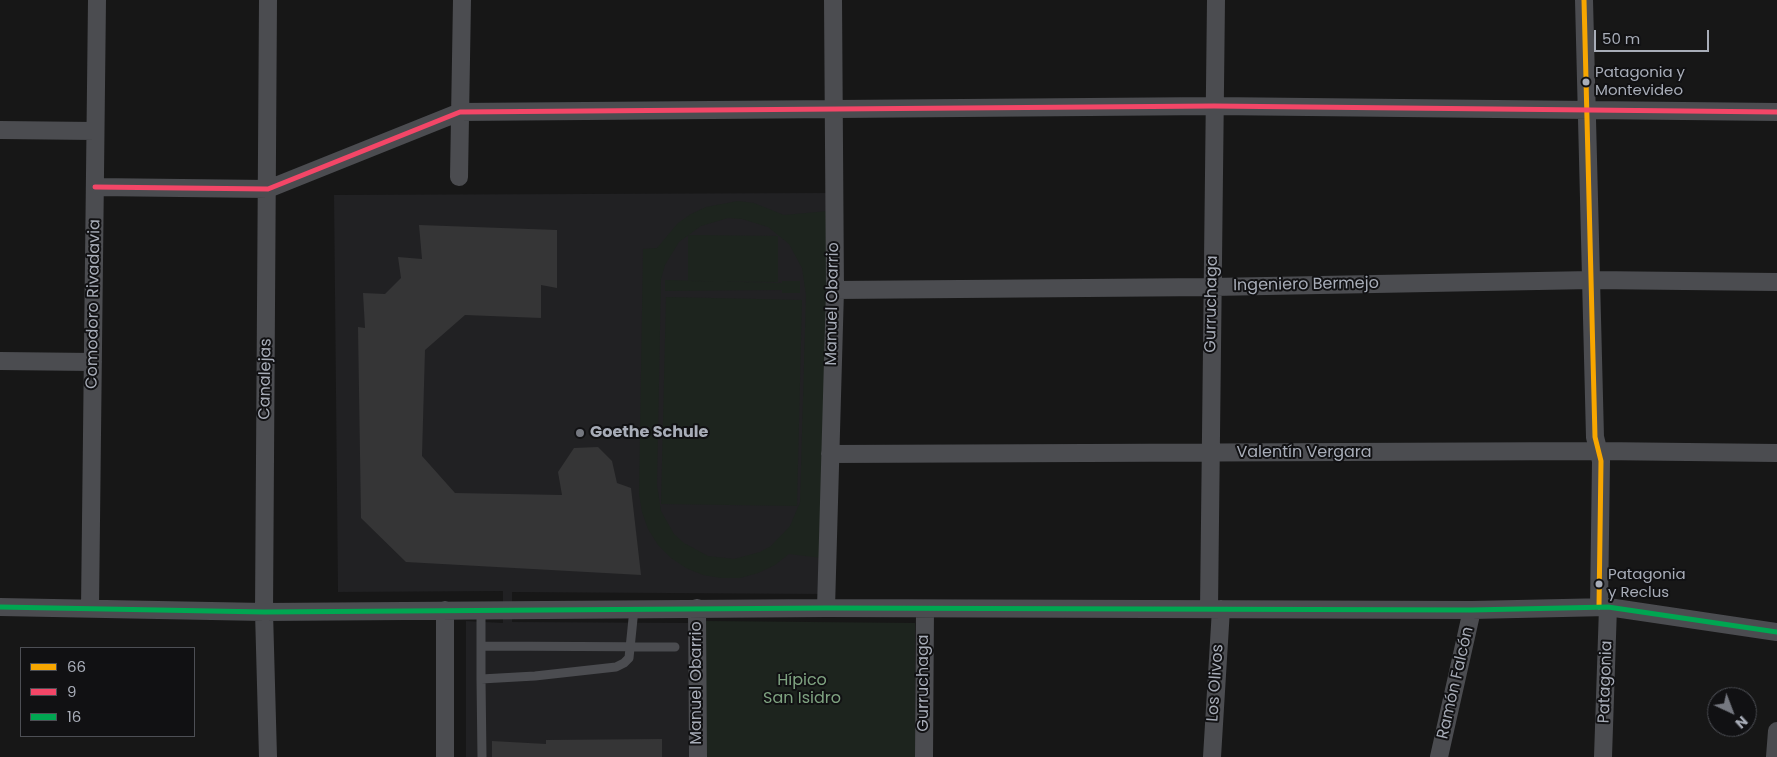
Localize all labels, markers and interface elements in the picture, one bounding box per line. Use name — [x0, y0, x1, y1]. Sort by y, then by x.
scale bar — [1597, 20, 1712, 52]
text: 50 m — [1602, 28, 1640, 49]
place label: Patagonia y Montevideo — [1595, 64, 1685, 99]
marker: Patagonia y Montevideo — [1581, 77, 1591, 87]
street label: Comodoro Rivadavia — [83, 219, 105, 389]
street label: Manuel Obarrio — [822, 242, 844, 366]
street label: Gurruchaga — [1202, 255, 1222, 353]
street label: Ingeniero Bermejo — [1233, 274, 1379, 296]
street label: Canalejas — [256, 338, 276, 420]
place label: Goethe Schule — [590, 423, 708, 443]
marker: Goethe Schule — [574, 427, 586, 439]
street label: Valentín Vergara — [1236, 443, 1372, 463]
place label: Patagonia y Reclus — [1608, 566, 1686, 601]
marker: Patagonia y Reclus — [1594, 579, 1604, 589]
street label: Manuel Obarrio — [687, 621, 707, 745]
street label: Ramón Falcón — [1434, 625, 1478, 741]
street label: Gurruchaga — [914, 634, 934, 732]
street label: Patagonia — [1595, 640, 1617, 724]
street label: Los Olivos — [1204, 644, 1228, 722]
legend — [20, 647, 195, 737]
text: 66 — [67, 656, 86, 677]
park label: Hípico San Isidro — [763, 671, 841, 709]
text: 9 — [67, 681, 76, 702]
north arrow — [1707, 687, 1757, 737]
text: 16 — [67, 706, 81, 727]
text: N — [1731, 711, 1752, 733]

